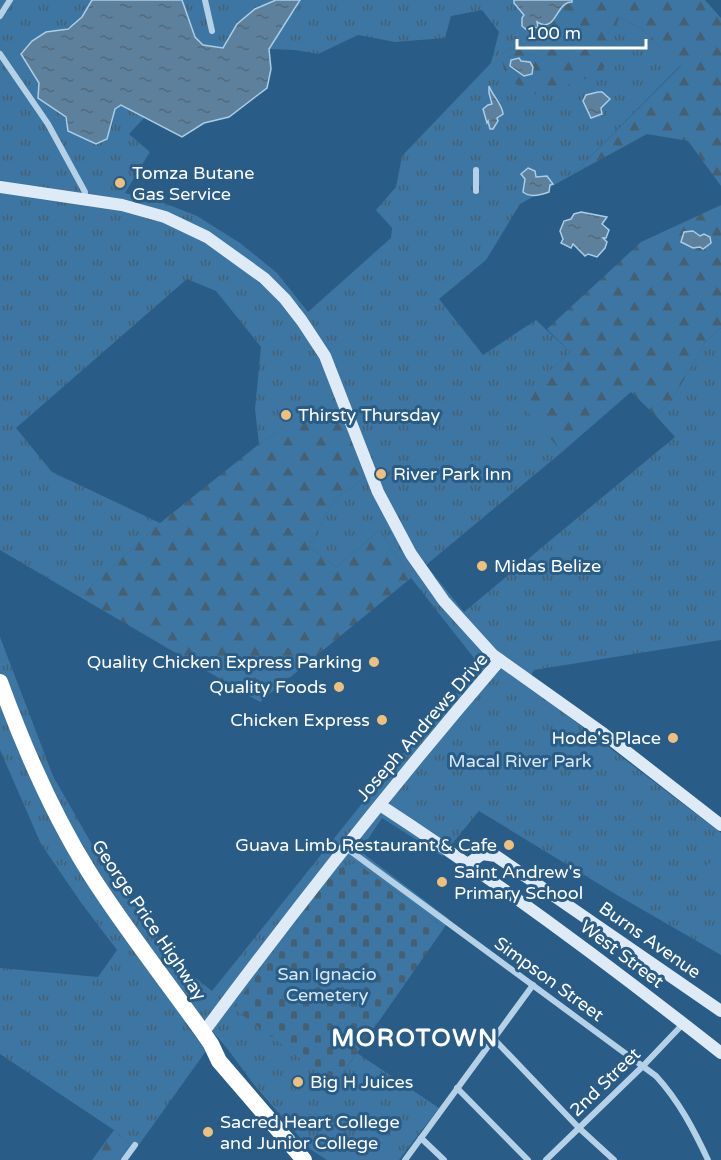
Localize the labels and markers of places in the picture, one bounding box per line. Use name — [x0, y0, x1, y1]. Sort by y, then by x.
place label: Tomza Butane Gas Service — [132, 162, 255, 205]
marker: Tomza Butane Gas Service — [113, 176, 127, 190]
place label: Thirsty Thursday — [298, 404, 440, 426]
marker: Thirsty Thursday — [279, 408, 293, 422]
place label: River Park Inn — [393, 463, 511, 485]
marker: River Park Inn — [374, 467, 388, 481]
place label: Midas Belize — [494, 555, 601, 577]
marker: Midas Belize — [475, 559, 489, 573]
place label: Quality Chicken Express Parking — [87, 651, 362, 673]
marker: Quality Chicken Express Parking — [367, 655, 381, 669]
place label: Quality Foods — [209, 676, 327, 698]
marker: Quality Foods — [332, 680, 346, 694]
place label: Chicken Express — [230, 709, 370, 731]
marker: Chicken Express — [375, 713, 389, 727]
place label: Hode's Place — [552, 727, 661, 749]
marker: Hode's Place — [666, 731, 680, 745]
place label: Guava Limb Restaurant & Cafe — [235, 834, 497, 856]
marker: Guava Limb Restaurant & Cafe — [502, 838, 516, 852]
place label: Saint Andrew's Primary School — [454, 861, 583, 904]
marker: Saint Andrew's Primary School — [435, 875, 449, 889]
place label: Big H Juices — [310, 1071, 413, 1093]
marker: Big H Juices — [291, 1075, 305, 1089]
place label: Sacred Heart College and Junior College — [220, 1111, 400, 1154]
marker: Sacred Heart College and Junior College — [201, 1125, 215, 1139]

